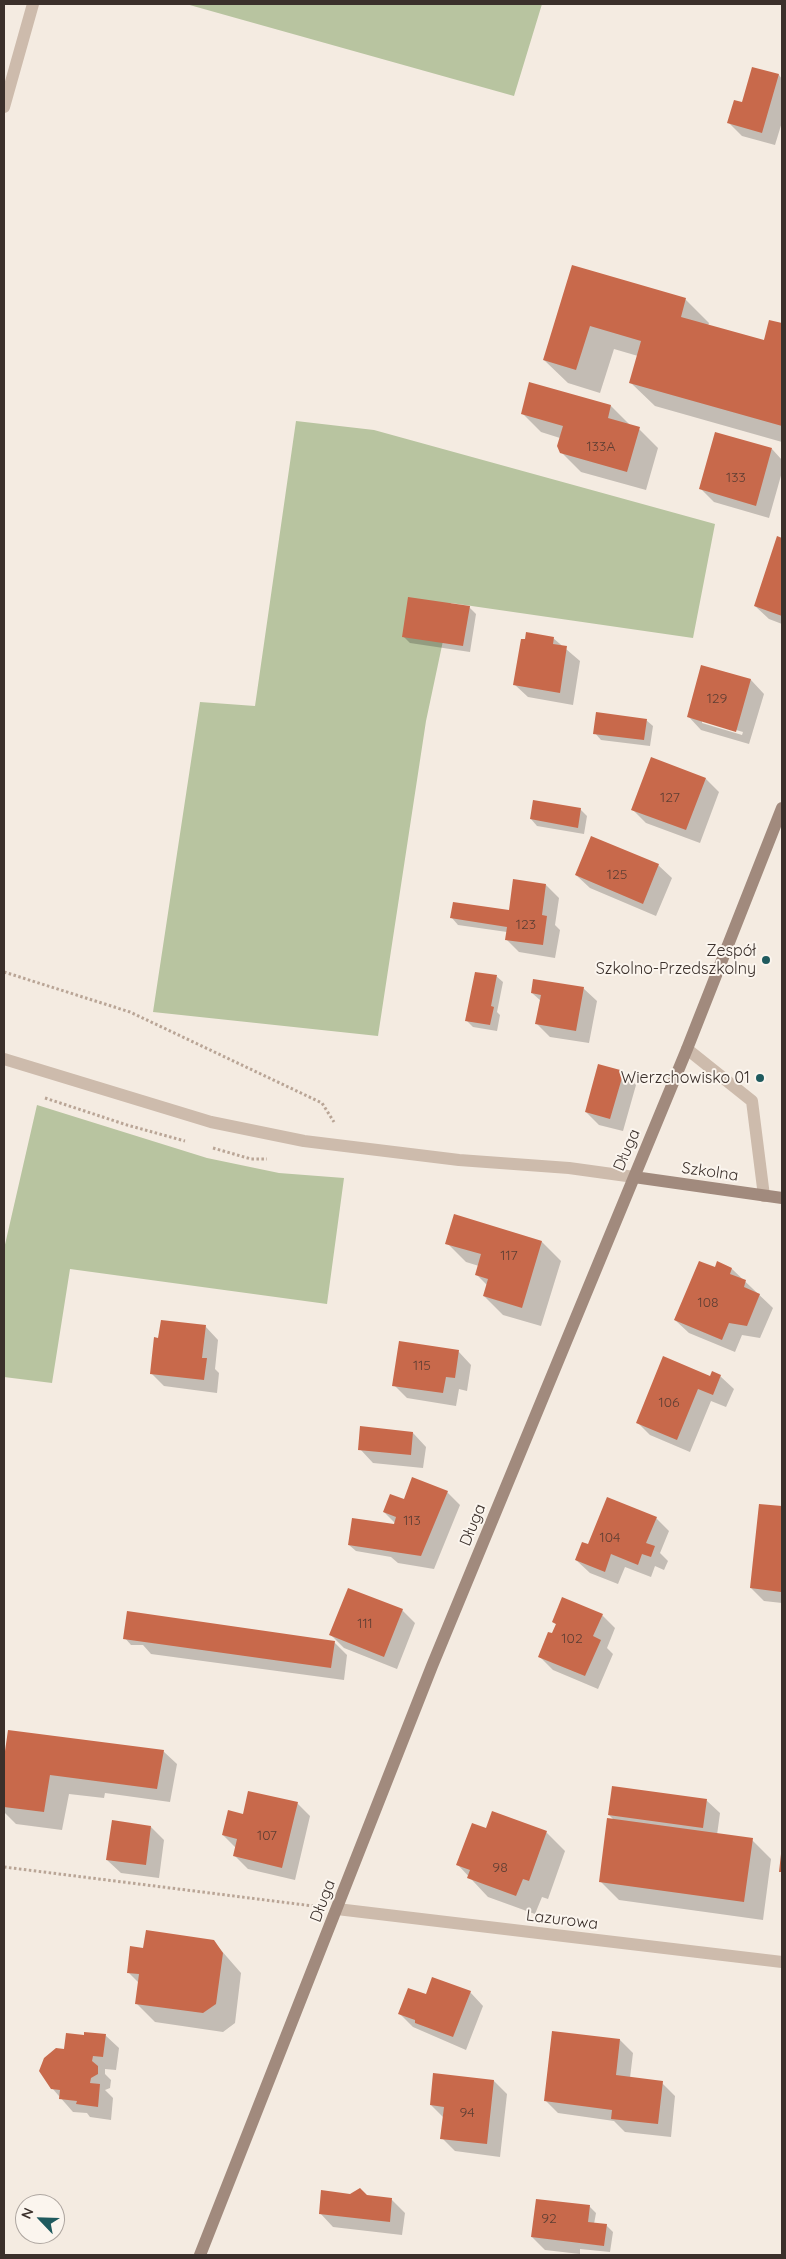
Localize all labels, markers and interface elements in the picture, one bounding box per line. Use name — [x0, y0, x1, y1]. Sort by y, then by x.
house number: 133A — [587, 439, 615, 455]
house number: 133 — [726, 470, 746, 486]
house number: 129 — [707, 691, 727, 707]
house number: 127 — [660, 790, 680, 806]
house number: 125 — [607, 867, 627, 883]
house number: 123 — [516, 917, 536, 933]
place label: Zespół Szkolno-Przedszkolny — [596, 941, 756, 979]
marker: Zespół Szkolno-Przedszkolny — [760, 954, 772, 966]
place label: Wierzchowisko 01 — [621, 1068, 750, 1088]
marker: Wierzchowisko 01 — [754, 1072, 766, 1084]
street label: Długa — [610, 1126, 644, 1174]
street label: Szkolna — [680, 1159, 740, 1185]
house number: 117 — [500, 1248, 518, 1264]
house number: 108 — [697, 1295, 719, 1311]
house number: 115 — [413, 1358, 431, 1374]
house number: 106 — [658, 1395, 680, 1411]
street label: Długa — [456, 1501, 490, 1549]
house number: 113 — [403, 1513, 421, 1529]
house number: 104 — [600, 1530, 620, 1546]
house number: 111 — [357, 1616, 373, 1632]
house number: 102 — [561, 1631, 583, 1647]
house number: 107 — [257, 1828, 277, 1844]
house number: 98 — [492, 1860, 508, 1876]
street label: Długa — [306, 1877, 340, 1925]
street label: Lazurowa — [525, 1906, 599, 1934]
house number: 94 — [459, 2105, 475, 2121]
north arrow — [15, 2194, 65, 2244]
text: N — [17, 2205, 38, 2222]
house number: 92 — [541, 2211, 557, 2227]

